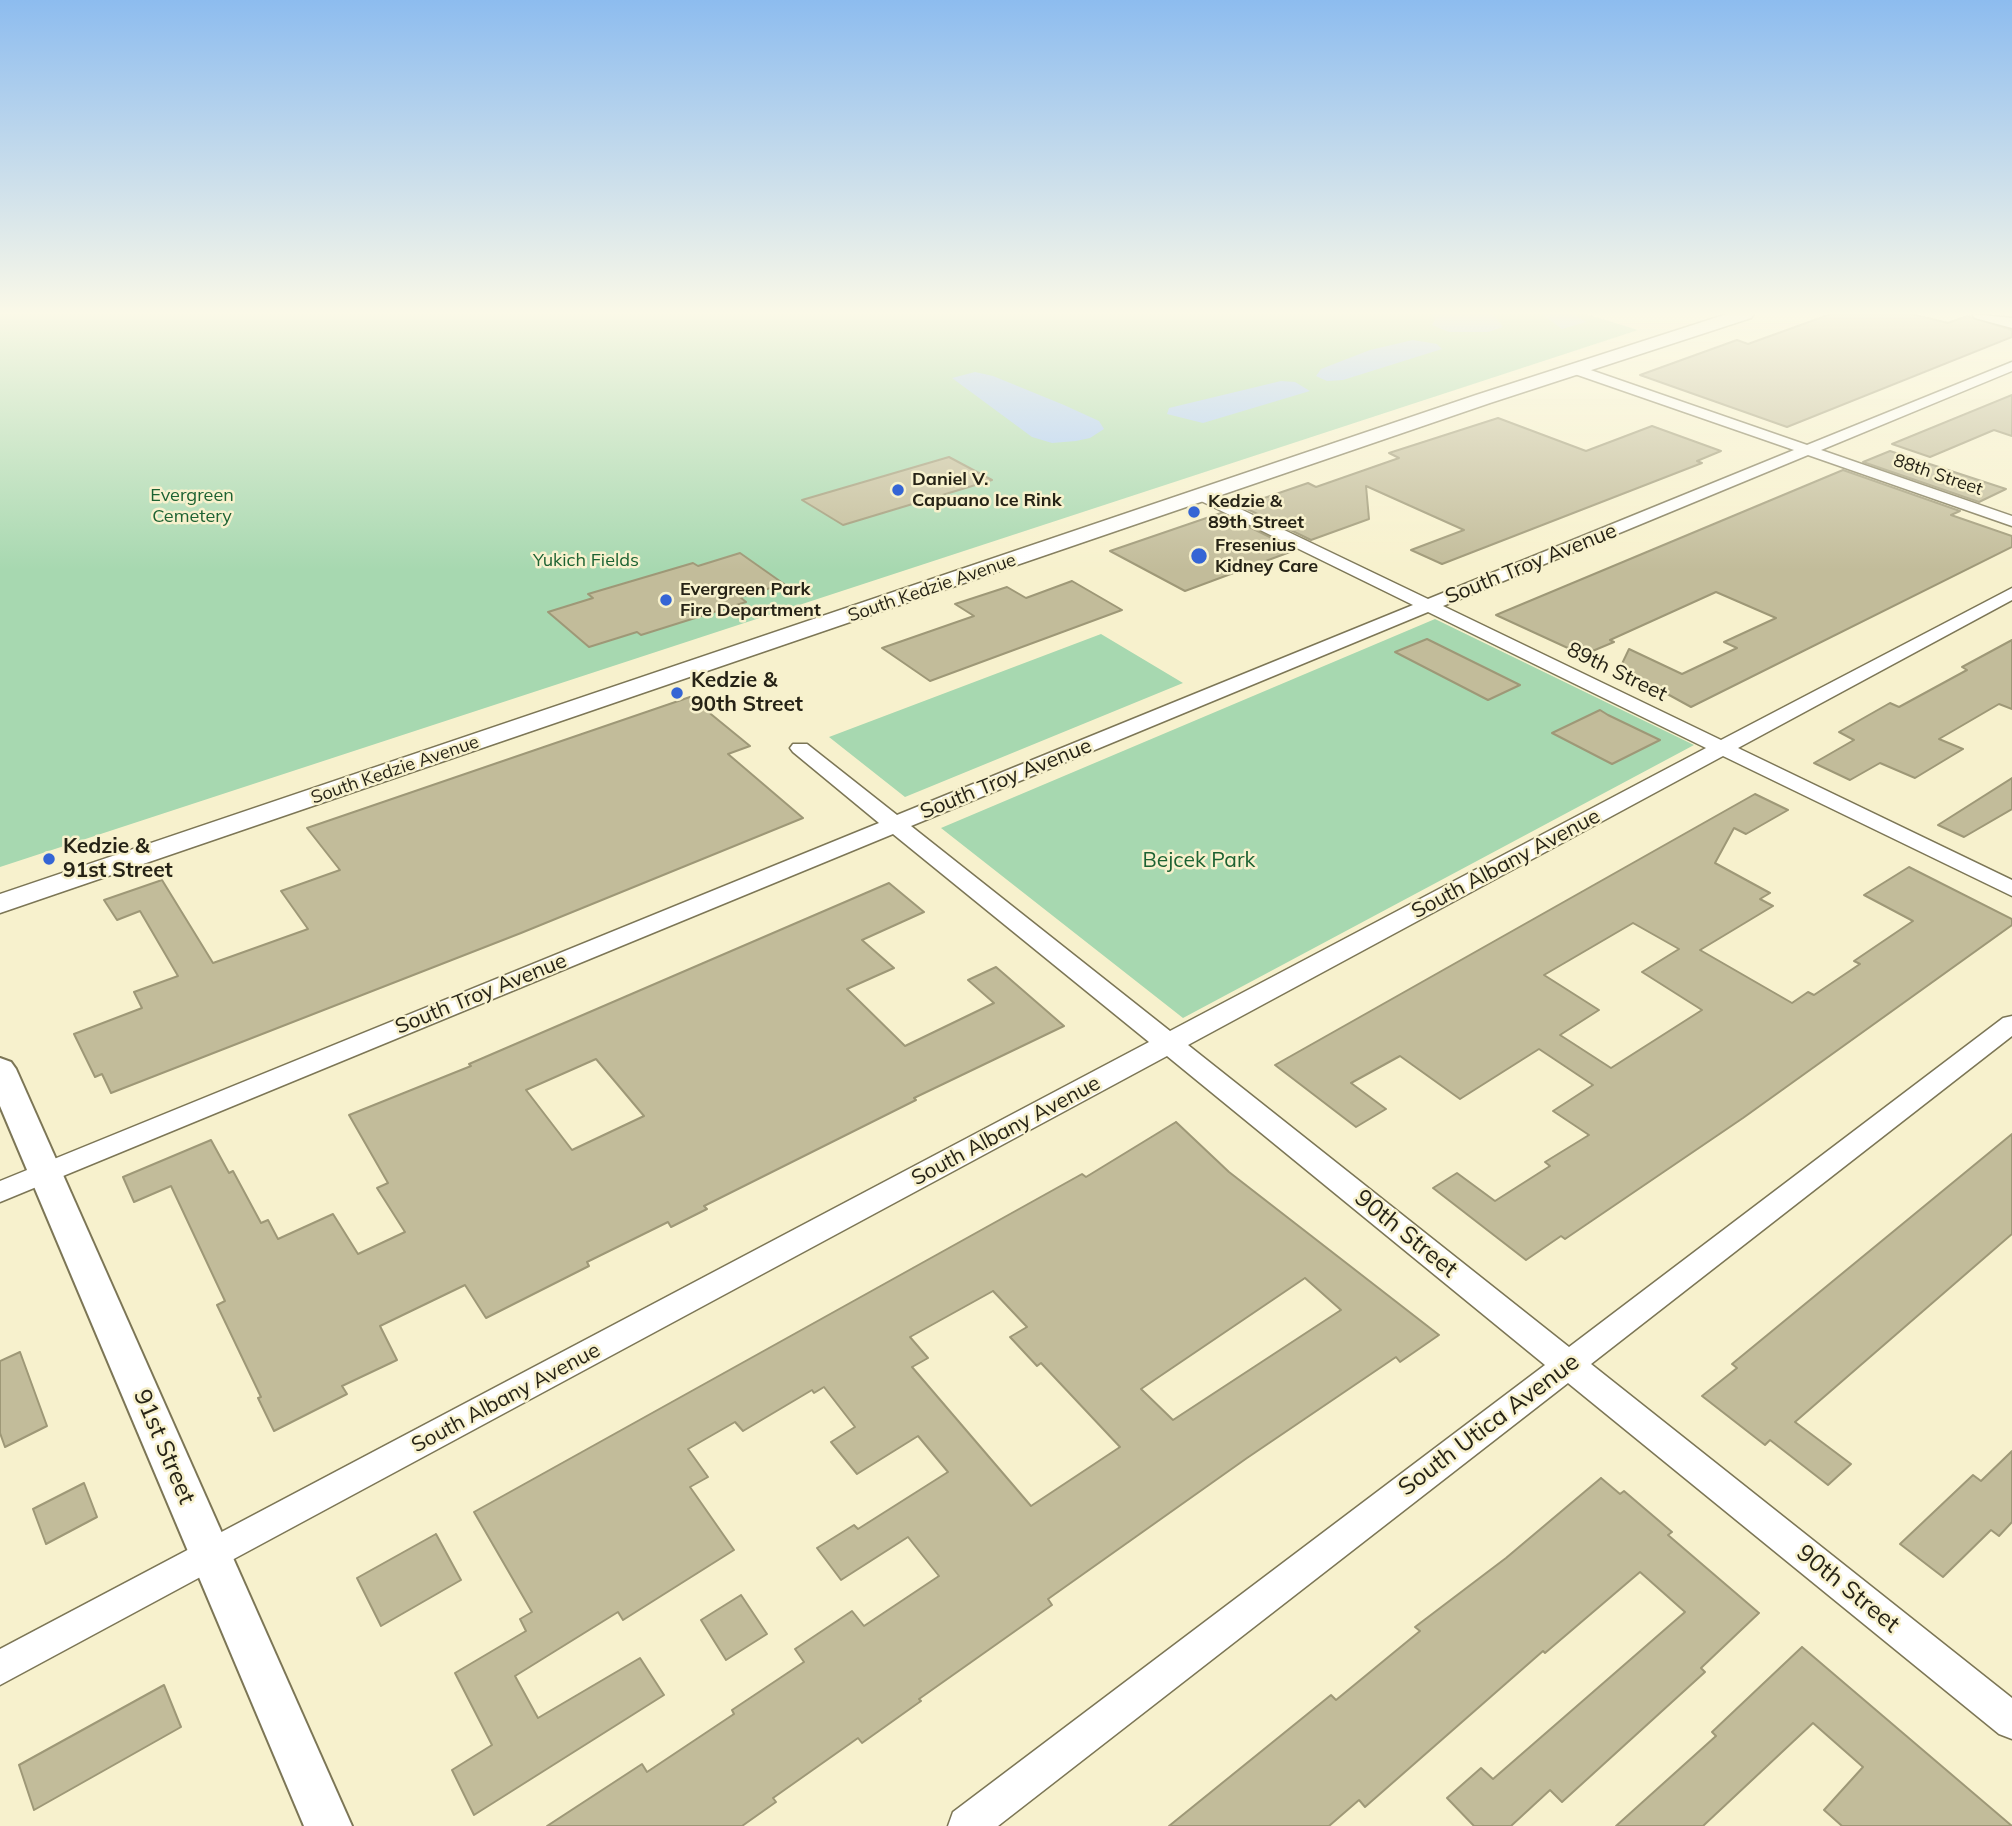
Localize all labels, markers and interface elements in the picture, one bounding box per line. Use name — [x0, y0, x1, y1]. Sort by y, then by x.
street label: 88th Street — [1891, 450, 1985, 500]
place label: Daniel V. Capuano Ice Rink — [912, 469, 1062, 512]
marker: Daniel V. Capuano Ice Rink — [890, 482, 906, 498]
park label: Evergreen Cemetery — [150, 485, 234, 528]
place label: Kedzie & 89th Street — [1208, 491, 1304, 534]
marker: Kedzie & 89th Street — [1186, 504, 1202, 520]
street label: South Troy Avenue — [1442, 518, 1620, 610]
place label: Fresenius Kidney Care — [1215, 535, 1318, 578]
marker: Fresenius Kidney Care — [1189, 546, 1209, 566]
street label: South Kedzie Avenue — [845, 549, 1019, 627]
park label: Yukich Fields — [533, 550, 639, 572]
place label: Evergreen Park Fire Department — [680, 579, 821, 622]
marker: Evergreen Park Fire Department — [658, 592, 674, 608]
street label: 89th Street — [1563, 637, 1671, 707]
place label: Kedzie & 90th Street — [691, 668, 803, 718]
marker: Kedzie & 90th Street — [669, 685, 685, 701]
street label: South Kedzie Avenue — [308, 731, 482, 809]
street label: South Troy Avenue — [917, 733, 1095, 825]
street label: South Albany Avenue — [1407, 804, 1605, 924]
place label: Kedzie & 91st Street — [63, 834, 173, 884]
park label: Bejcek Park — [1143, 848, 1255, 874]
marker: Kedzie & 91st Street — [41, 851, 57, 867]
street label: South Troy Avenue — [392, 948, 570, 1040]
street label: South Albany Avenue — [907, 1071, 1105, 1191]
street label: 90th Street — [1349, 1184, 1463, 1284]
street label: South Albany Avenue — [407, 1338, 605, 1458]
street label: South Utica Avenue — [1393, 1348, 1585, 1502]
street label: 91st Street — [127, 1385, 201, 1509]
street label: 90th Street — [1791, 1539, 1905, 1639]

